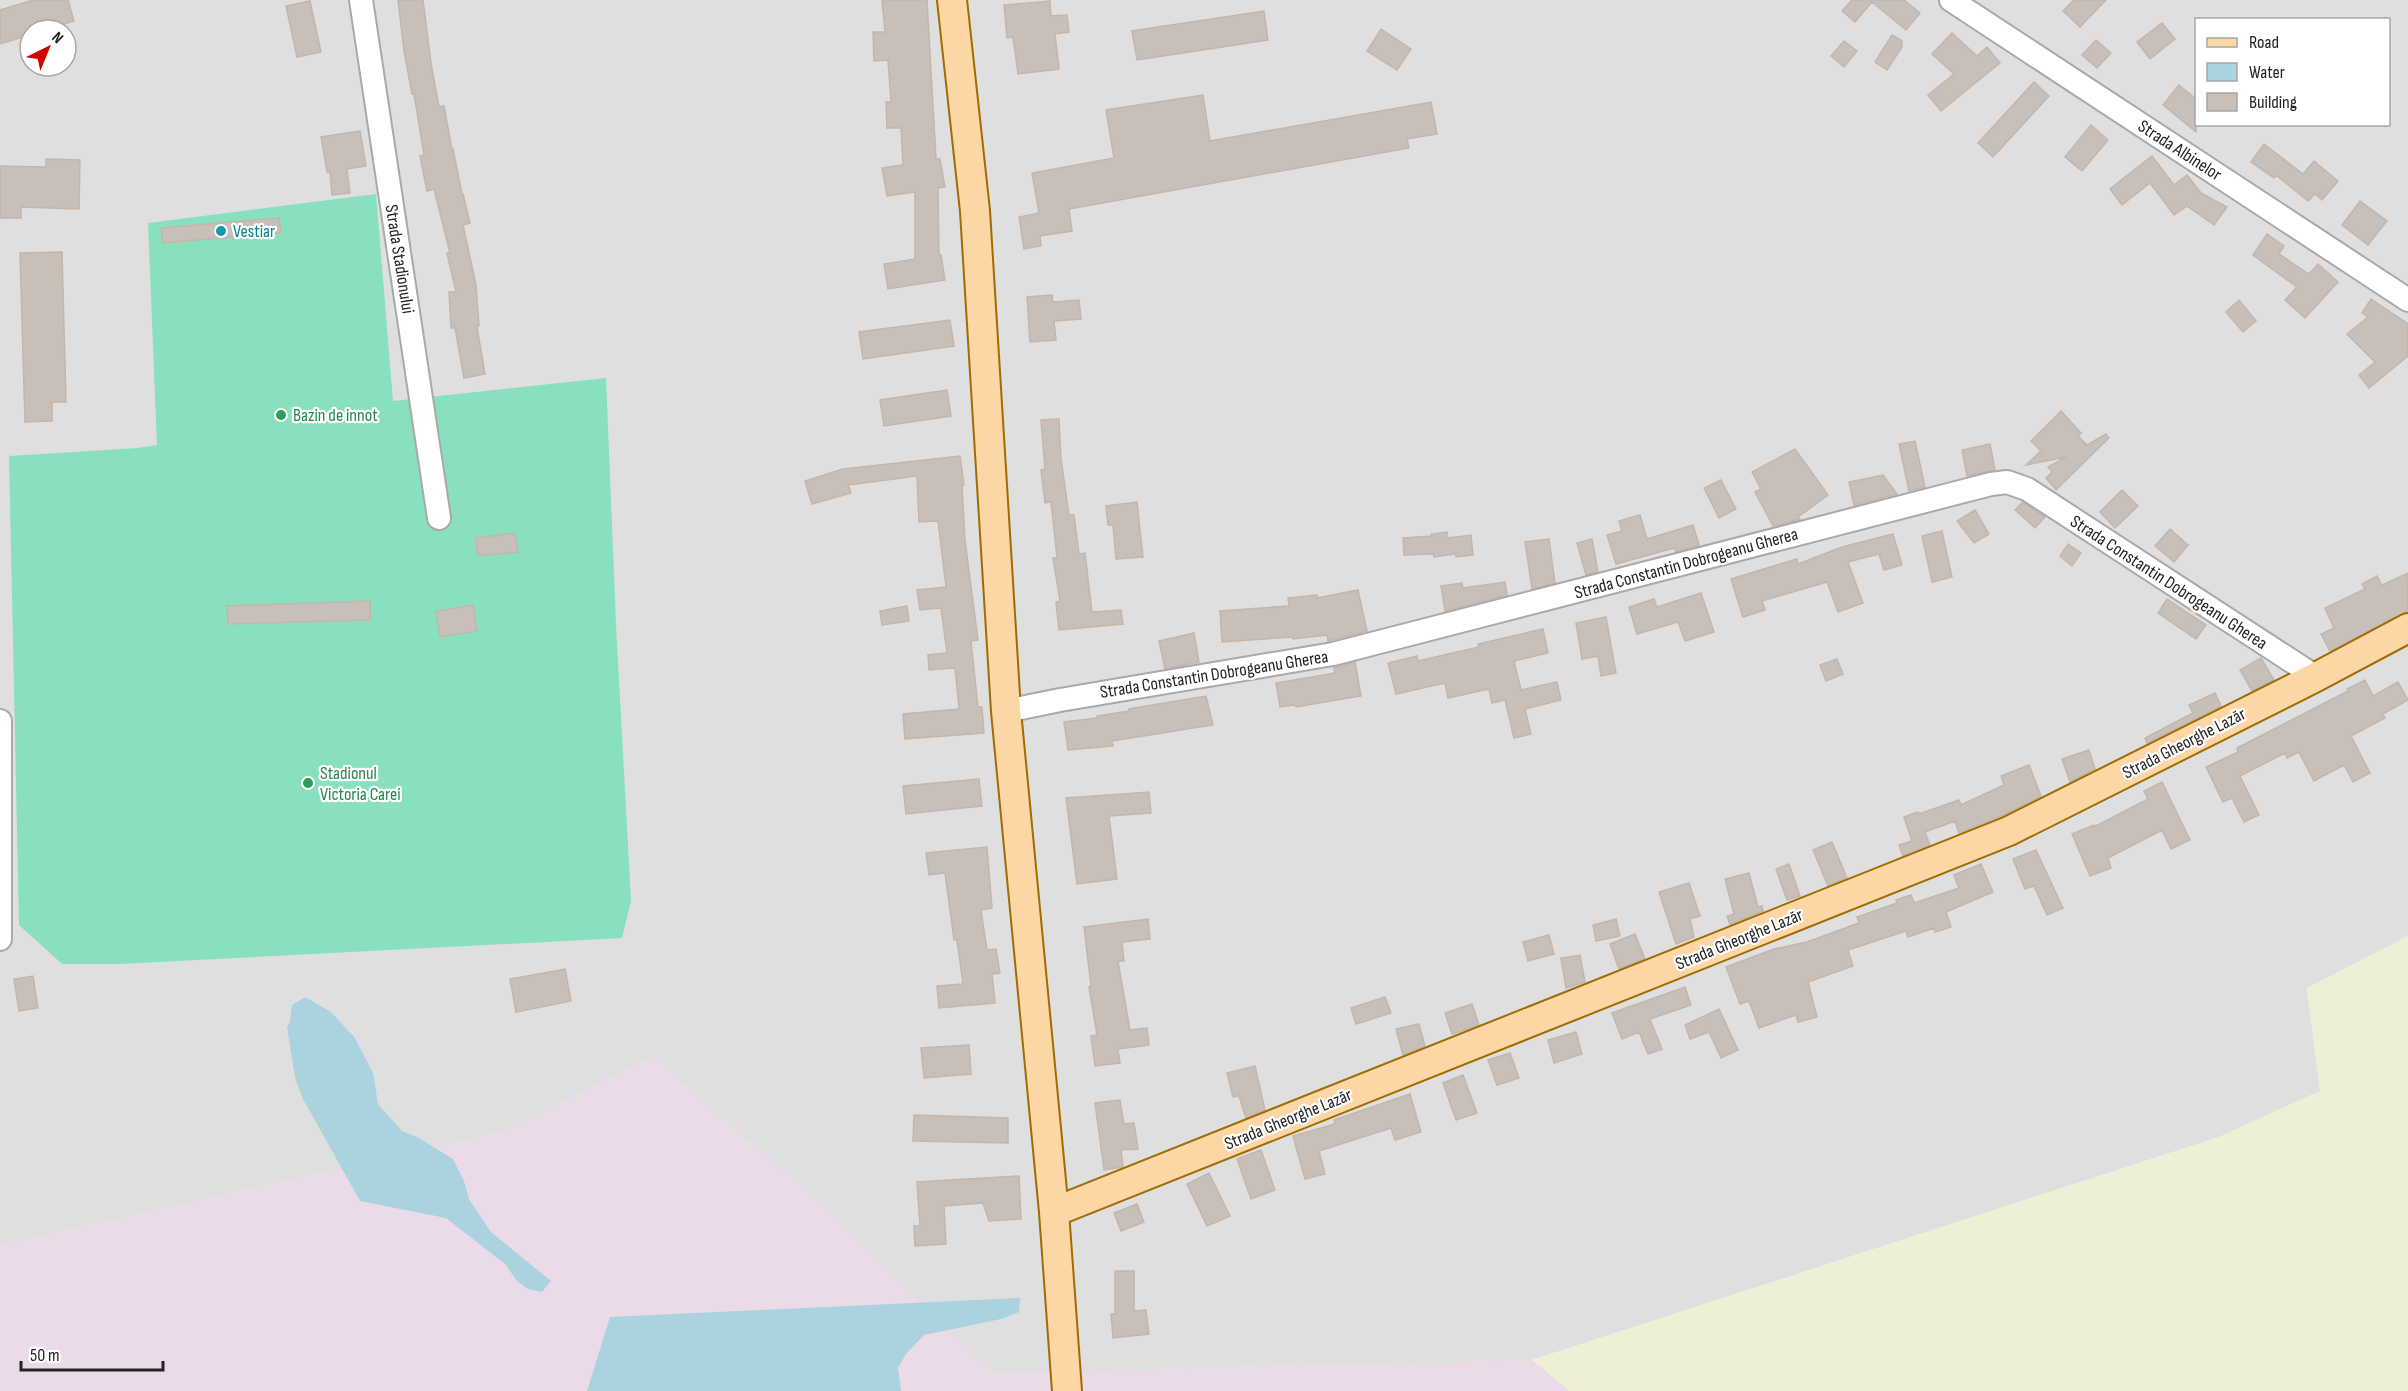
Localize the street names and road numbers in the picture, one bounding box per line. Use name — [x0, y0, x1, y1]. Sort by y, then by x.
street label: Strada Albinelor — [2134, 116, 2225, 185]
street label: Strada Stadionului — [381, 203, 418, 315]
street label: Strada Constantin Dobrogeanu Gherea — [2066, 511, 2271, 654]
street label: Strada Constantin Dobrogeanu Gherea — [1572, 523, 1800, 603]
street label: Strada Constantin Dobrogeanu Gherea — [1099, 646, 1330, 703]
street label: Strada Gheorghe Lazăr — [2119, 703, 2249, 784]
street label: Strada Gheorghe Lazăr — [1672, 904, 1806, 975]
street label: Strada Gheorghe Lazăr — [1221, 1084, 1355, 1155]

